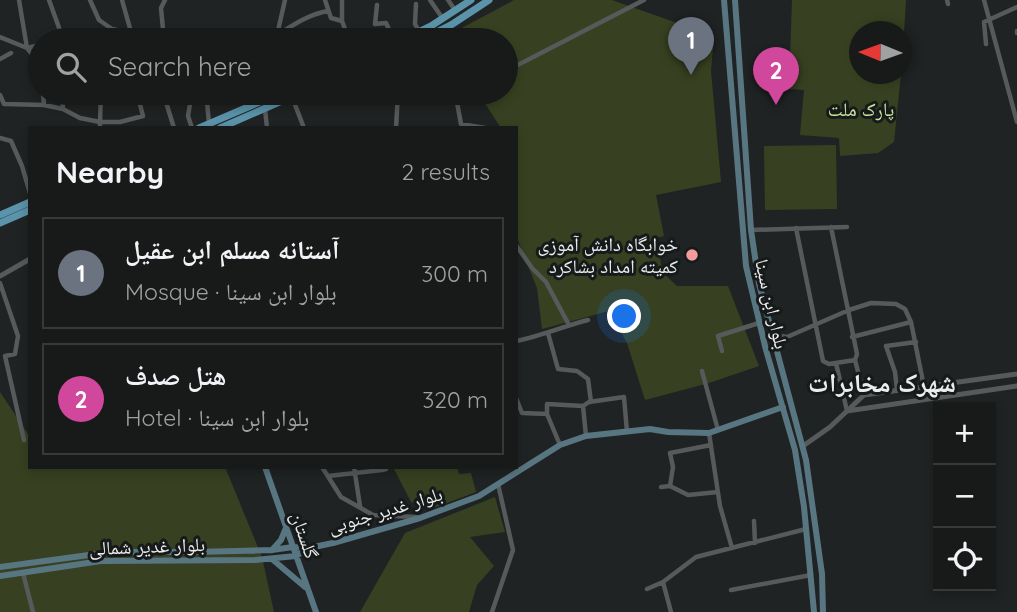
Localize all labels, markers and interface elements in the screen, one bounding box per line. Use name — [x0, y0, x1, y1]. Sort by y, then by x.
pin: 1 — [668, 17, 714, 75]
north arrow — [849, 21, 912, 84]
search box — [28, 28, 518, 105]
pin: 2 — [753, 47, 799, 105]
icon: search — [52, 48, 90, 86]
text: Search here — [108, 50, 252, 83]
park label: پارک ملت — [828, 97, 894, 121]
text: Nearby — [56, 153, 164, 191]
text: 2 results — [401, 157, 490, 186]
place label: خوابگاه دانش آموزی کمیته امداد بشاکرد — [538, 232, 678, 278]
text: آستانه مسلم ابن عقیل — [125, 233, 339, 266]
marker: خوابگاه دانش آموزی کمیته امداد بشاکرد — [684, 247, 700, 263]
street label: بلوار ابن سینا — [750, 257, 794, 351]
text: 1 — [77, 259, 85, 288]
text: 300 m — [421, 259, 488, 288]
text: Mosque · بلوار ابن سینا — [125, 277, 337, 306]
your location — [607, 299, 641, 333]
text: هتل صدف — [125, 359, 226, 392]
district label: شهرک مخابرات — [808, 366, 956, 399]
text: 2 — [74, 385, 88, 414]
text: 320 m — [422, 385, 488, 414]
map controls — [933, 402, 996, 591]
button: + — [933, 402, 996, 465]
text: Hotel · بلوار ابن سینا — [125, 403, 309, 432]
button: − — [933, 465, 996, 528]
street label: بلوار غدیر جنوبی — [325, 481, 445, 539]
street label: گلستان — [286, 508, 324, 562]
button: locate — [933, 528, 996, 591]
street label: بلوار غدیر شمالی — [89, 532, 205, 560]

